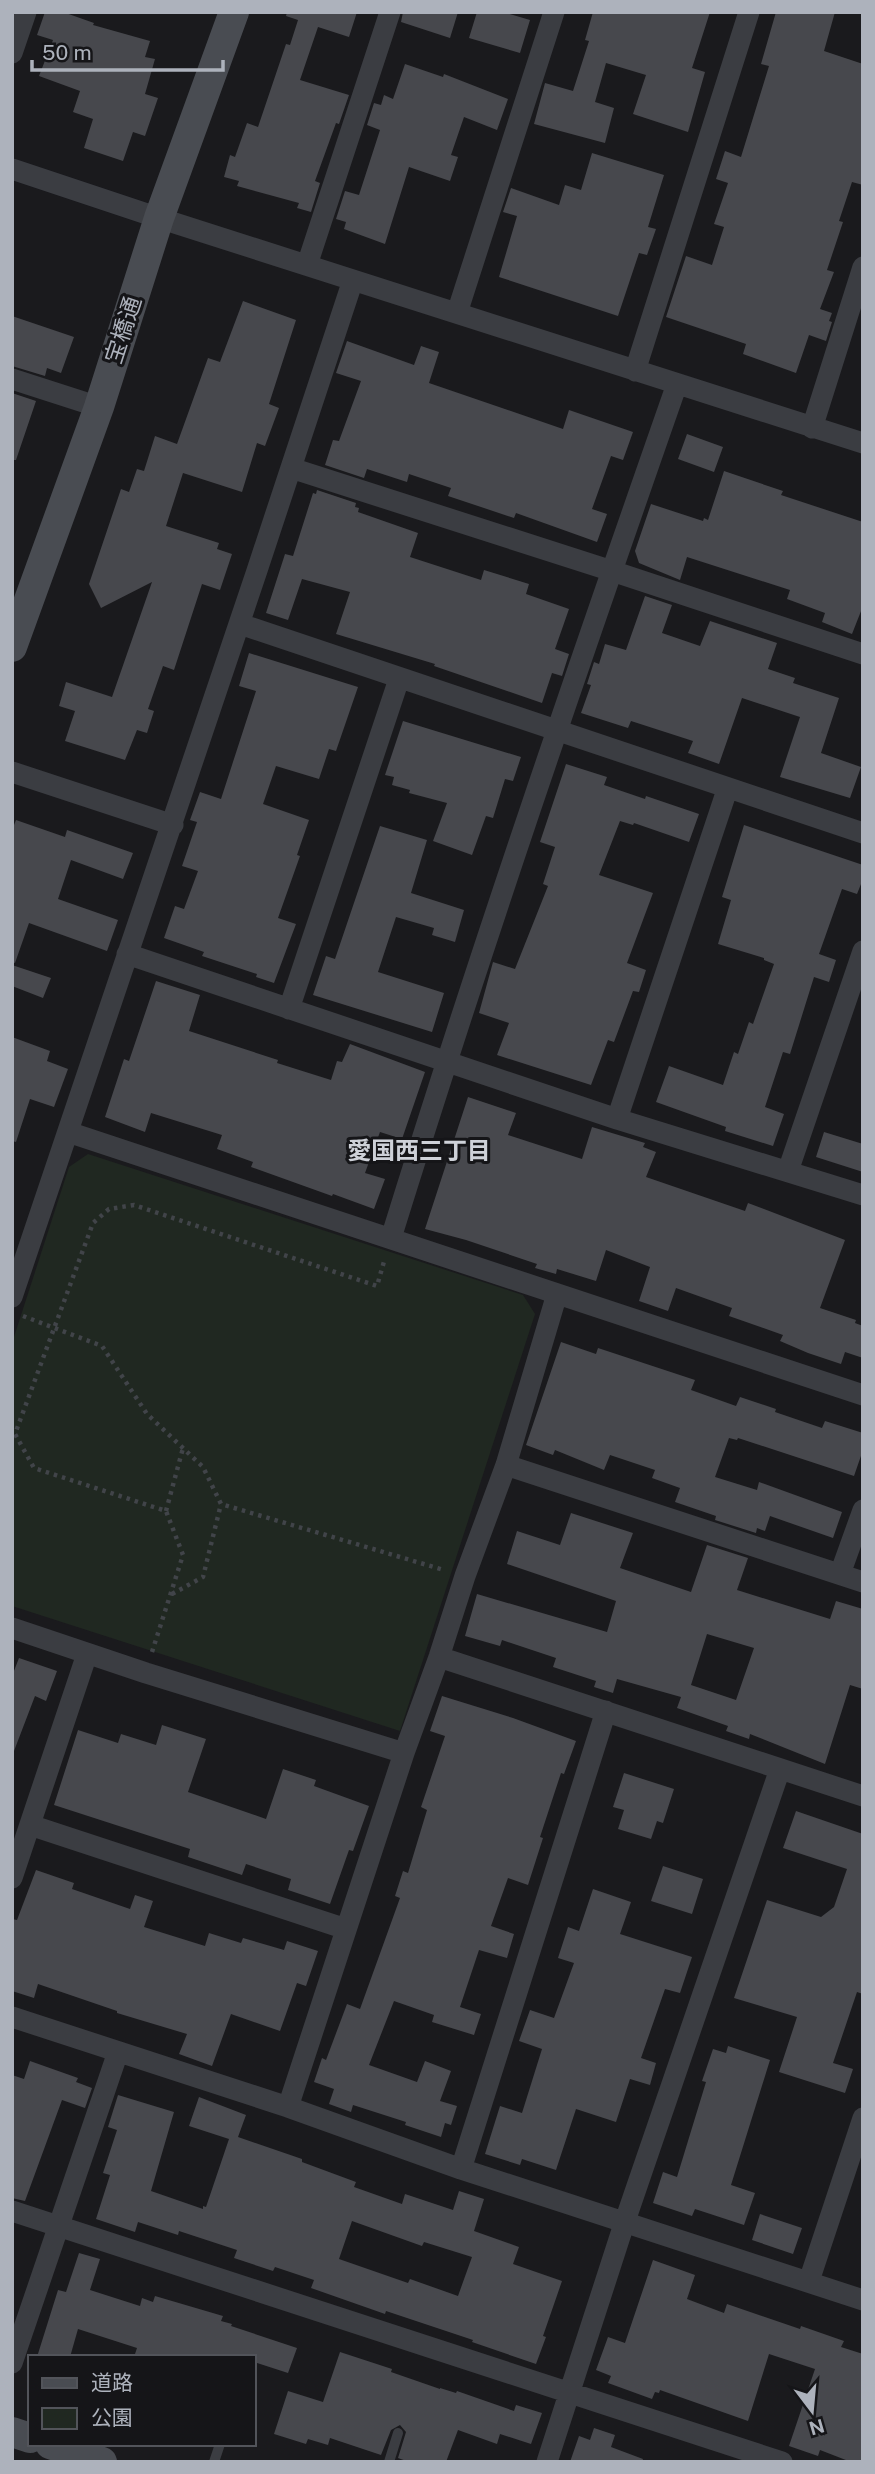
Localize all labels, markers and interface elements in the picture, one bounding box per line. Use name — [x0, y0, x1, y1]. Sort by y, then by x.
scale bar — [32, 28, 222, 72]
text: 50 m — [42, 40, 92, 65]
street label: 宝橋通 — [99, 293, 146, 367]
district label: 愛国西三丁目 — [347, 1136, 491, 1164]
legend — [28, 2355, 256, 2446]
text: 道路 — [91, 2370, 133, 2395]
north arrow — [777, 2376, 847, 2446]
text: 公園 — [91, 2405, 133, 2430]
text: N — [807, 2415, 827, 2440]

